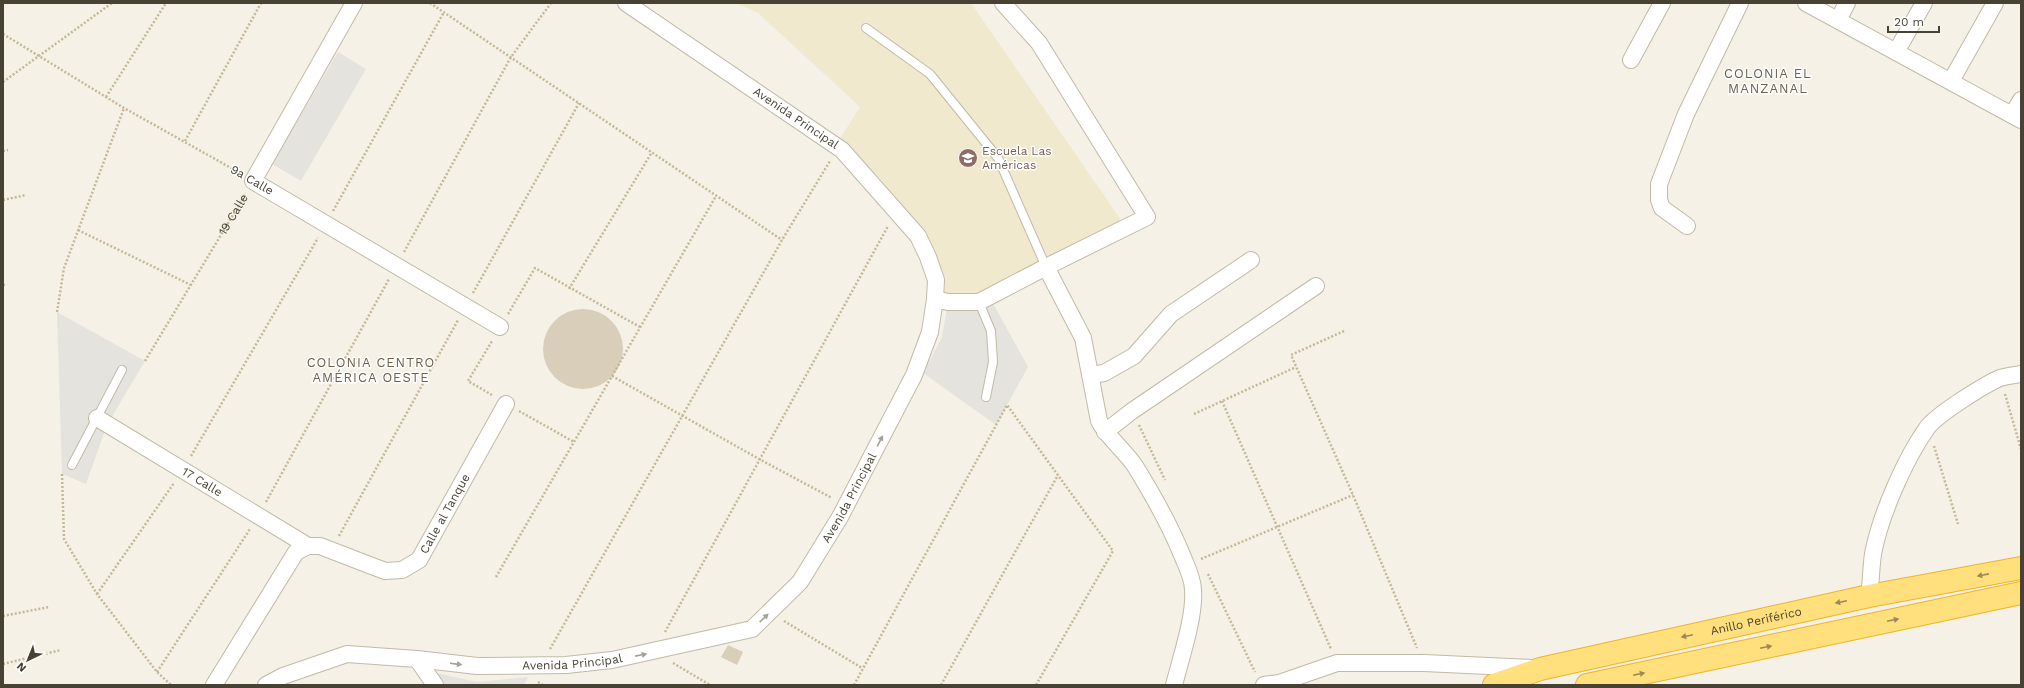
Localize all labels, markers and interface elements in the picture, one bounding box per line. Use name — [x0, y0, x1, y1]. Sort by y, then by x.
scale bar — [1888, 8, 1939, 34]
text: 20 m — [1894, 15, 1924, 29]
district label: COLONIA EL MANZANAL — [1724, 66, 1812, 96]
street label: Avenida Principal — [751, 84, 842, 152]
place label: Escuela Las Américas — [982, 144, 1052, 172]
school or university icon: Escuela Las Américas — [957, 147, 979, 169]
street label: 9a Calle — [228, 162, 276, 198]
street label: 19 Calle — [215, 191, 251, 238]
district label: COLONIA CENTRO AMÉRICA OESTE — [307, 355, 435, 385]
one-way arrow — [877, 435, 883, 446]
street label: Avenida Principal — [819, 450, 879, 545]
street label: 17 Calle — [180, 464, 225, 499]
street label: Calle al Tanque — [417, 471, 473, 556]
one-way arrow — [1977, 573, 1989, 579]
one-way arrow — [1835, 600, 1847, 606]
street label: Anillo Periférico — [1709, 604, 1803, 638]
one-way arrow — [759, 613, 769, 623]
one-way arrow — [1887, 617, 1899, 623]
one-way arrow — [1681, 634, 1693, 640]
north arrow — [8, 640, 48, 680]
one-way arrow — [1760, 644, 1772, 650]
street label: Avenida Principal — [522, 651, 624, 672]
one-way arrow — [635, 651, 647, 657]
text: N — [14, 659, 29, 674]
one-way arrow — [450, 661, 462, 667]
one-way arrow — [1632, 671, 1645, 677]

